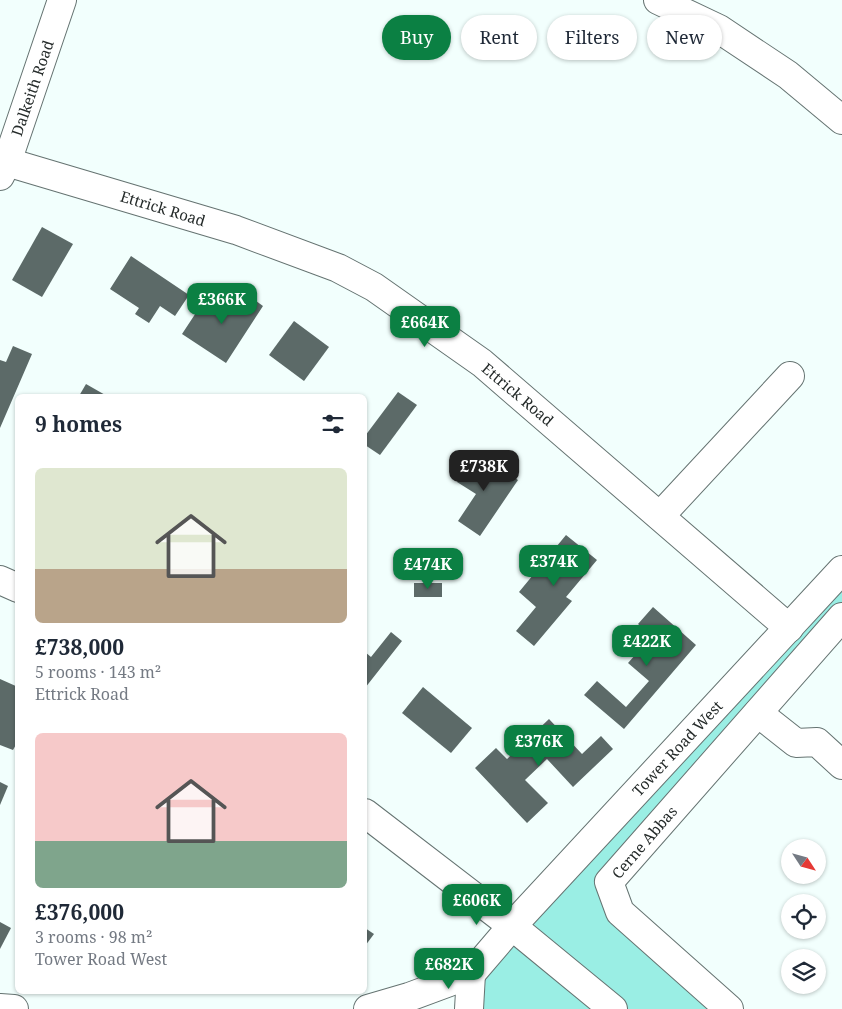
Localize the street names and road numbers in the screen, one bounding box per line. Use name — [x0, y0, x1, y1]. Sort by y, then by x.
street label: Dalkeith Road — [6, 37, 58, 139]
street label: Ettrick Road — [118, 186, 208, 230]
street label: Ettrick Road — [478, 358, 558, 430]
street label: Tower Road West — [627, 696, 727, 800]
street label: Cerne Abbas — [607, 801, 681, 883]

